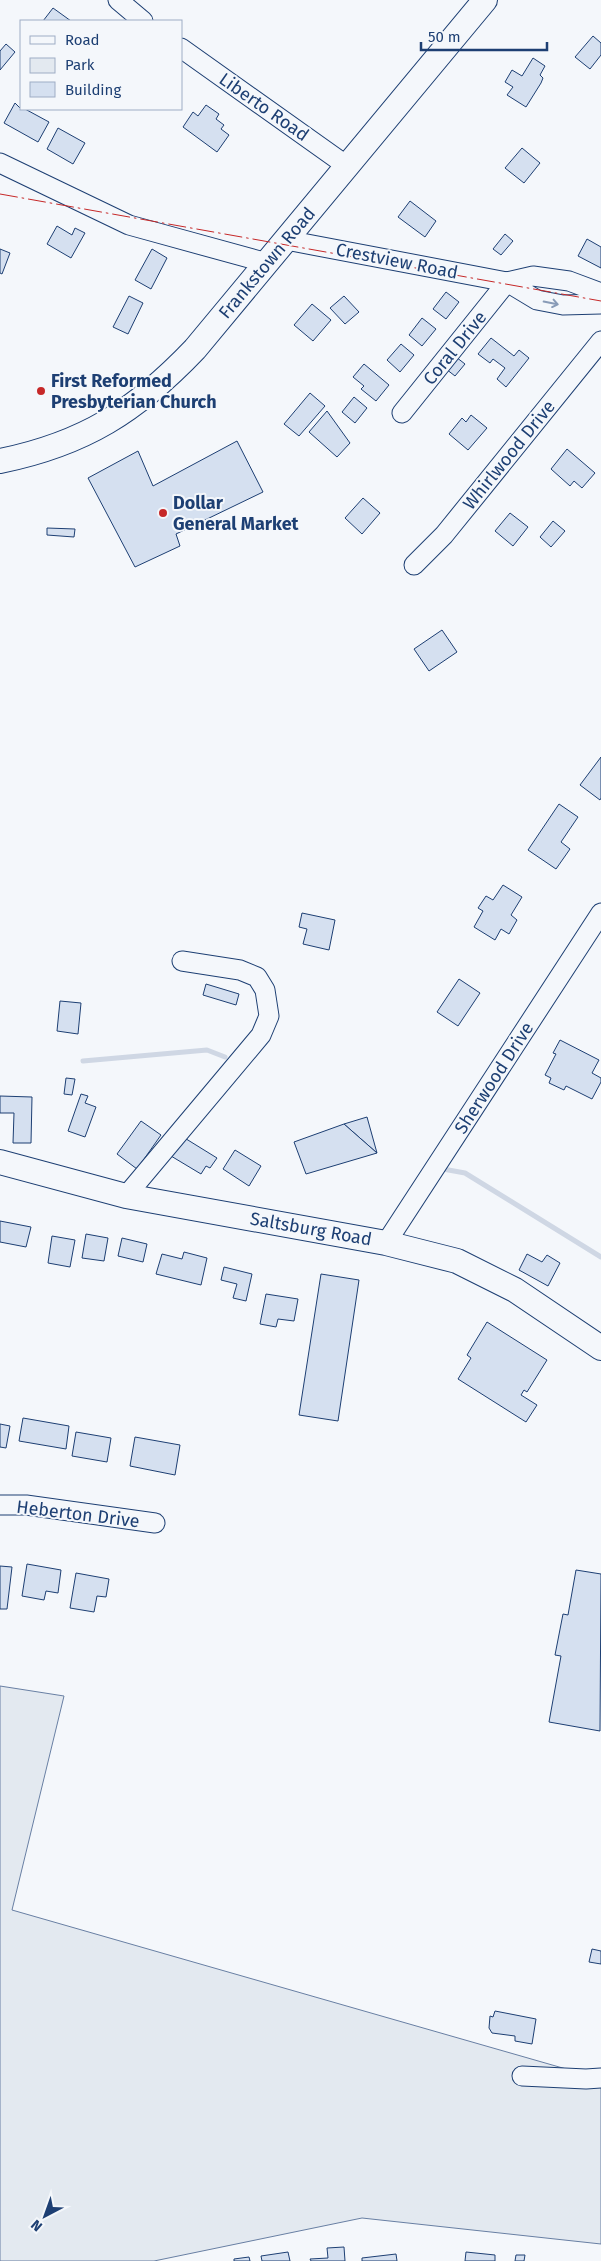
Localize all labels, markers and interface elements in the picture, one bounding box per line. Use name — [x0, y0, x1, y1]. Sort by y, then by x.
legend — [20, 20, 182, 110]
scale bar — [421, 20, 547, 52]
text: 50 m — [428, 28, 461, 46]
text: Road — [65, 31, 100, 49]
text: Park — [65, 56, 95, 74]
street label: Liberto Road — [215, 68, 313, 146]
text: Building — [65, 81, 121, 99]
street label: Frankstown Road — [214, 203, 320, 323]
street label: Crestview Road — [334, 238, 460, 284]
one-way arrow — [542, 299, 558, 308]
street label: Coral Drive — [419, 307, 491, 389]
place label: First Reformed Presbyterian Church — [51, 370, 217, 413]
marker: First Reformed Presbyterian Church — [35, 385, 47, 397]
street label: Whirlwood Drive — [458, 396, 560, 514]
place label: Dollar General Market — [173, 492, 300, 535]
marker: Dollar General Market — [157, 507, 169, 519]
street label: Sherwood Drive — [450, 1018, 538, 1138]
street label: Saltsburg Road — [248, 1207, 374, 1251]
street label: Heberton Drive — [15, 1496, 141, 1532]
north arrow — [20, 2191, 70, 2241]
text: N — [28, 2216, 46, 2235]

